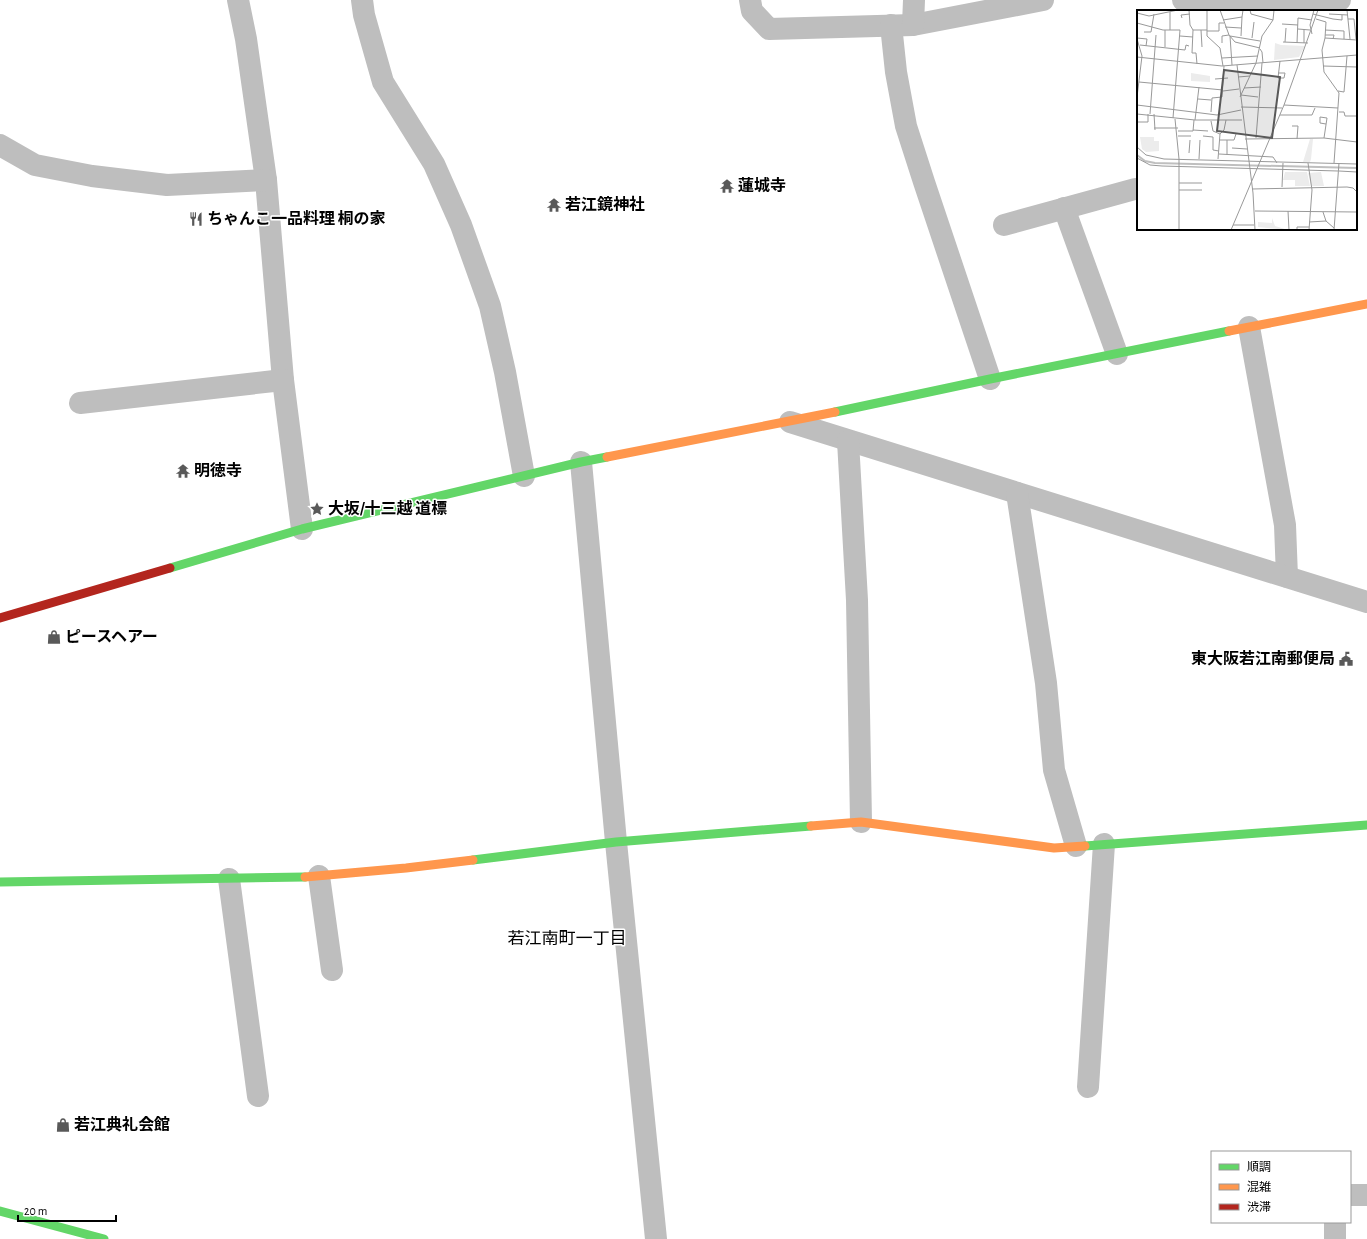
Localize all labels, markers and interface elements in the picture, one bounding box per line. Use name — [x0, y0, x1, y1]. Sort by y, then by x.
inset map — [1137, 10, 1357, 230]
place label: 蓮城寺 — [738, 176, 786, 194]
temple icon: 蓮城寺 — [719, 178, 735, 194]
place label: 若江鏡神社 — [565, 195, 645, 213]
temple icon: 若江鏡神社 — [546, 197, 562, 213]
place label: ちゃんこ一品料理 桐の家 — [207, 209, 385, 227]
restaurant icon: ちゃんこ一品料理 桐の家 — [188, 211, 204, 227]
place label: 明徳寺 — [194, 462, 242, 479]
temple icon: 明徳寺 — [175, 463, 191, 479]
place label: 大坂/十三越 道標 — [328, 499, 447, 517]
place icon: 大坂/十三越 道標 — [309, 501, 325, 517]
shop icon: ピースヘアー — [46, 629, 62, 645]
place label: ピースヘアー — [65, 629, 158, 645]
place label: 東大阪若江南郵便局 — [1191, 650, 1335, 667]
public building icon: 東大阪若江南郵便局 — [1338, 651, 1354, 667]
district label: 若江南町一丁目 — [508, 930, 627, 947]
place label: 若江典礼会館 — [74, 1116, 170, 1133]
shop icon: 若江典礼会館 — [55, 1117, 71, 1133]
legend — [1211, 1151, 1351, 1223]
text: 順調 — [1247, 1161, 1271, 1173]
text: 混雑 — [1247, 1180, 1271, 1193]
scale bar — [18, 1197, 116, 1223]
text: 渋滞 — [1247, 1201, 1271, 1213]
text: 20 m — [24, 1205, 47, 1217]

